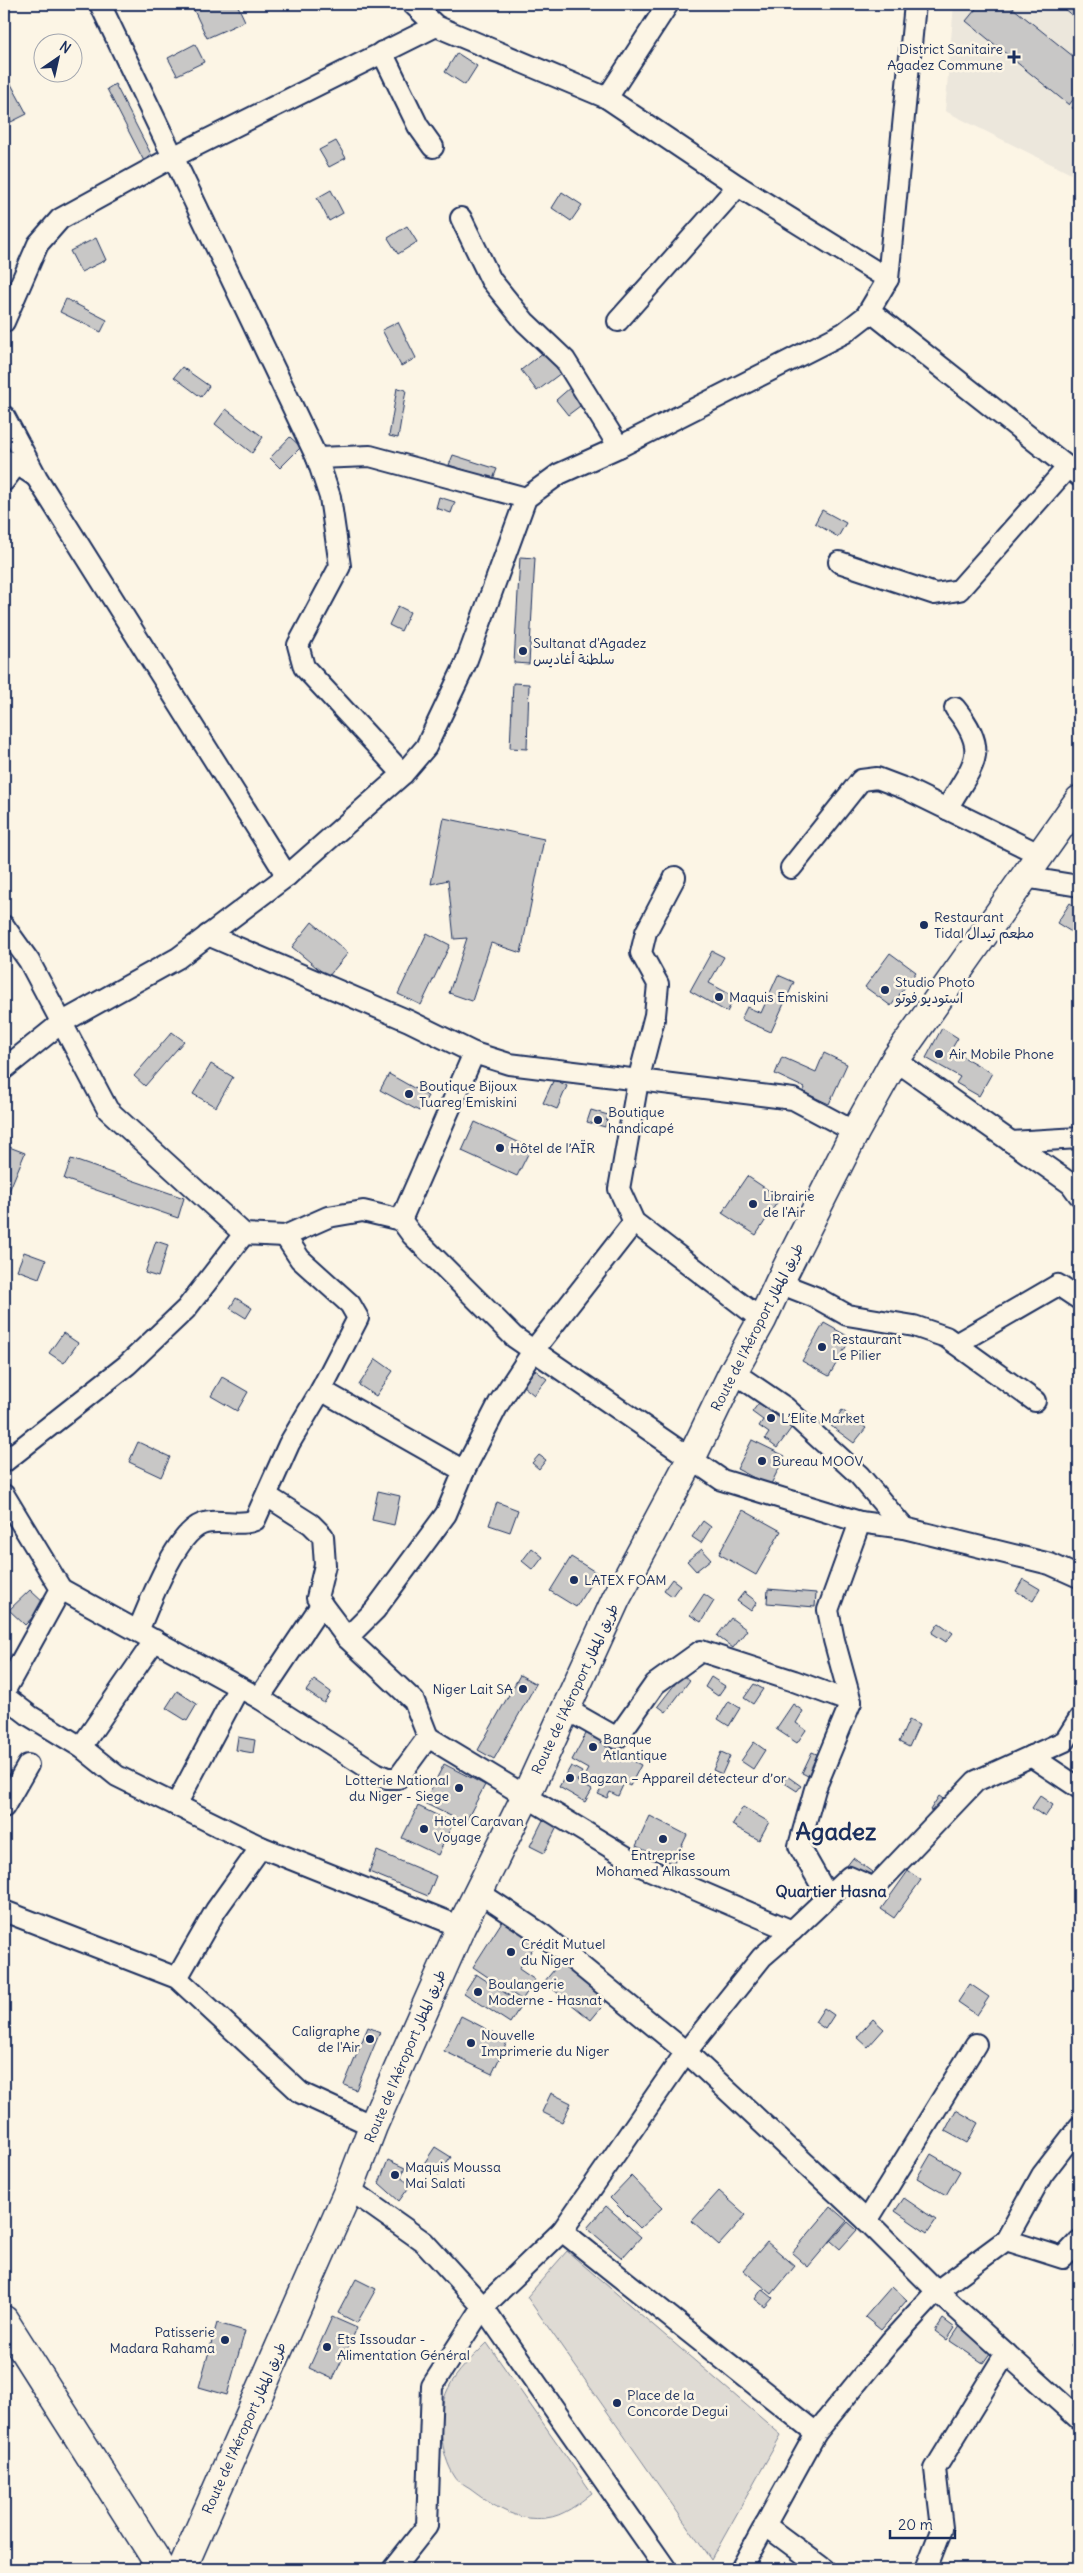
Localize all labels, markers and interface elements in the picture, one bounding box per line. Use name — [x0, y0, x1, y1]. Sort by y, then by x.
north arrow — [32, 32, 82, 82]
text: N — [56, 37, 74, 57]
place label: District Sanitaire Agadez Commune — [887, 40, 1003, 74]
marker: District Sanitaire Agadez Commune — [1007, 50, 1021, 64]
place label: Sultanat d'Agadez سلطنة أغاديس — [533, 634, 647, 668]
marker: Sultanat d'Agadez سلطنة أغاديس — [517, 645, 529, 657]
place label: Restaurant Tidal مطعم تيدال — [934, 908, 1034, 944]
marker: Restaurant Tidal مطعم تيدال — [918, 919, 930, 931]
place label: Studio Photo استوديو فوتو — [894, 973, 975, 1007]
marker: Studio Photo استوديو فوتو — [879, 984, 891, 996]
place label: Maquis Emiskini — [729, 988, 828, 1006]
marker: Maquis Emiskini — [713, 991, 725, 1003]
place label: Air Mobile Phone — [949, 1045, 1054, 1063]
marker: Air Mobile Phone — [933, 1048, 945, 1060]
place label: Boutique Bijoux Tuareg Emiskini — [419, 1077, 517, 1111]
marker: Boutique Bijoux Tuareg Emiskini — [403, 1088, 415, 1100]
place label: Boutique handicapé — [608, 1103, 674, 1137]
marker: Boutique handicapé — [592, 1114, 604, 1126]
place label: Hôtel de l’AÏR — [510, 1139, 595, 1157]
marker: Hôtel de l’AÏR — [494, 1142, 506, 1154]
place label: Librairie de l'Air — [763, 1187, 815, 1221]
marker: Librairie de l'Air — [747, 1198, 759, 1210]
street label: Route de l'Aéroport طريق المطار — [707, 1240, 807, 1414]
place label: Restaurant Le Pilier — [832, 1330, 902, 1364]
marker: Restaurant Le Pilier — [816, 1341, 828, 1353]
place label: L’Elite Market — [781, 1409, 865, 1427]
marker: L’Elite Market — [765, 1412, 777, 1424]
place label: Bureau MOOV — [772, 1452, 864, 1470]
marker: Bureau MOOV — [756, 1455, 768, 1467]
place label: LATEX FOAM — [584, 1571, 667, 1589]
marker: LATEX FOAM — [568, 1574, 580, 1586]
street label: Route de l'Aéroport طريق المطار — [527, 1601, 623, 1777]
place label: Niger Lait SA — [432, 1680, 513, 1698]
marker: Niger Lait SA — [517, 1683, 529, 1695]
place label: Banque Atlantique — [603, 1730, 667, 1764]
marker: Banque Atlantique — [587, 1741, 599, 1753]
place label: Bagzan – Appareil détecteur d’or — [580, 1769, 787, 1787]
place label: Lotterie National du Niger - Siege — [345, 1771, 449, 1805]
marker: Bagzan – Appareil détecteur d’or — [564, 1772, 576, 1784]
marker: Lotterie National du Niger - Siege — [453, 1782, 465, 1794]
place label: Hotel Caravan Voyage — [434, 1812, 524, 1846]
district label: Agadez — [796, 1816, 877, 1846]
marker: Hotel Caravan Voyage — [418, 1823, 430, 1835]
marker: Entreprise Mohamed Alkassoum — [657, 1833, 669, 1845]
place label: Entreprise Mohamed Alkassoum — [596, 1846, 730, 1880]
district label: Quartier Hasna — [775, 1881, 887, 1901]
place label: Crédit Mutuel du Niger — [521, 1935, 605, 1969]
marker: Crédit Mutuel du Niger — [505, 1946, 517, 1958]
street label: Route de l'Aéroport طريق المطار — [360, 1967, 450, 2145]
place label: Boulangerie Moderne - Hasnat — [488, 1975, 602, 2009]
marker: Boulangerie Moderne - Hasnat — [472, 1986, 484, 1998]
place label: Caligraphe de l'Air — [292, 2022, 360, 2056]
place label: Nouvelle Imprimerie du Niger — [481, 2026, 609, 2060]
marker: Caligraphe de l'Air — [364, 2033, 376, 2045]
marker: Nouvelle Imprimerie du Niger — [465, 2037, 477, 2049]
place label: Maquis Moussa Mai Salati — [405, 2158, 501, 2192]
marker: Maquis Moussa Mai Salati — [389, 2169, 401, 2181]
place label: Patisserie Madara Rahama — [110, 2323, 215, 2357]
place label: Ets Issoudar - Alimentation Général — [337, 2330, 470, 2364]
marker: Patisserie Madara Rahama — [219, 2334, 231, 2346]
street label: Route de l'Aéroport طريق المطار — [198, 2339, 290, 2517]
marker: Ets Issoudar - Alimentation Général — [321, 2341, 333, 2353]
place label: Place de la Concorde Degui — [627, 2386, 728, 2420]
marker: Place de la Concorde Degui — [611, 2397, 623, 2409]
scale bar — [890, 2508, 956, 2540]
text: 20 m — [898, 2515, 933, 2534]

